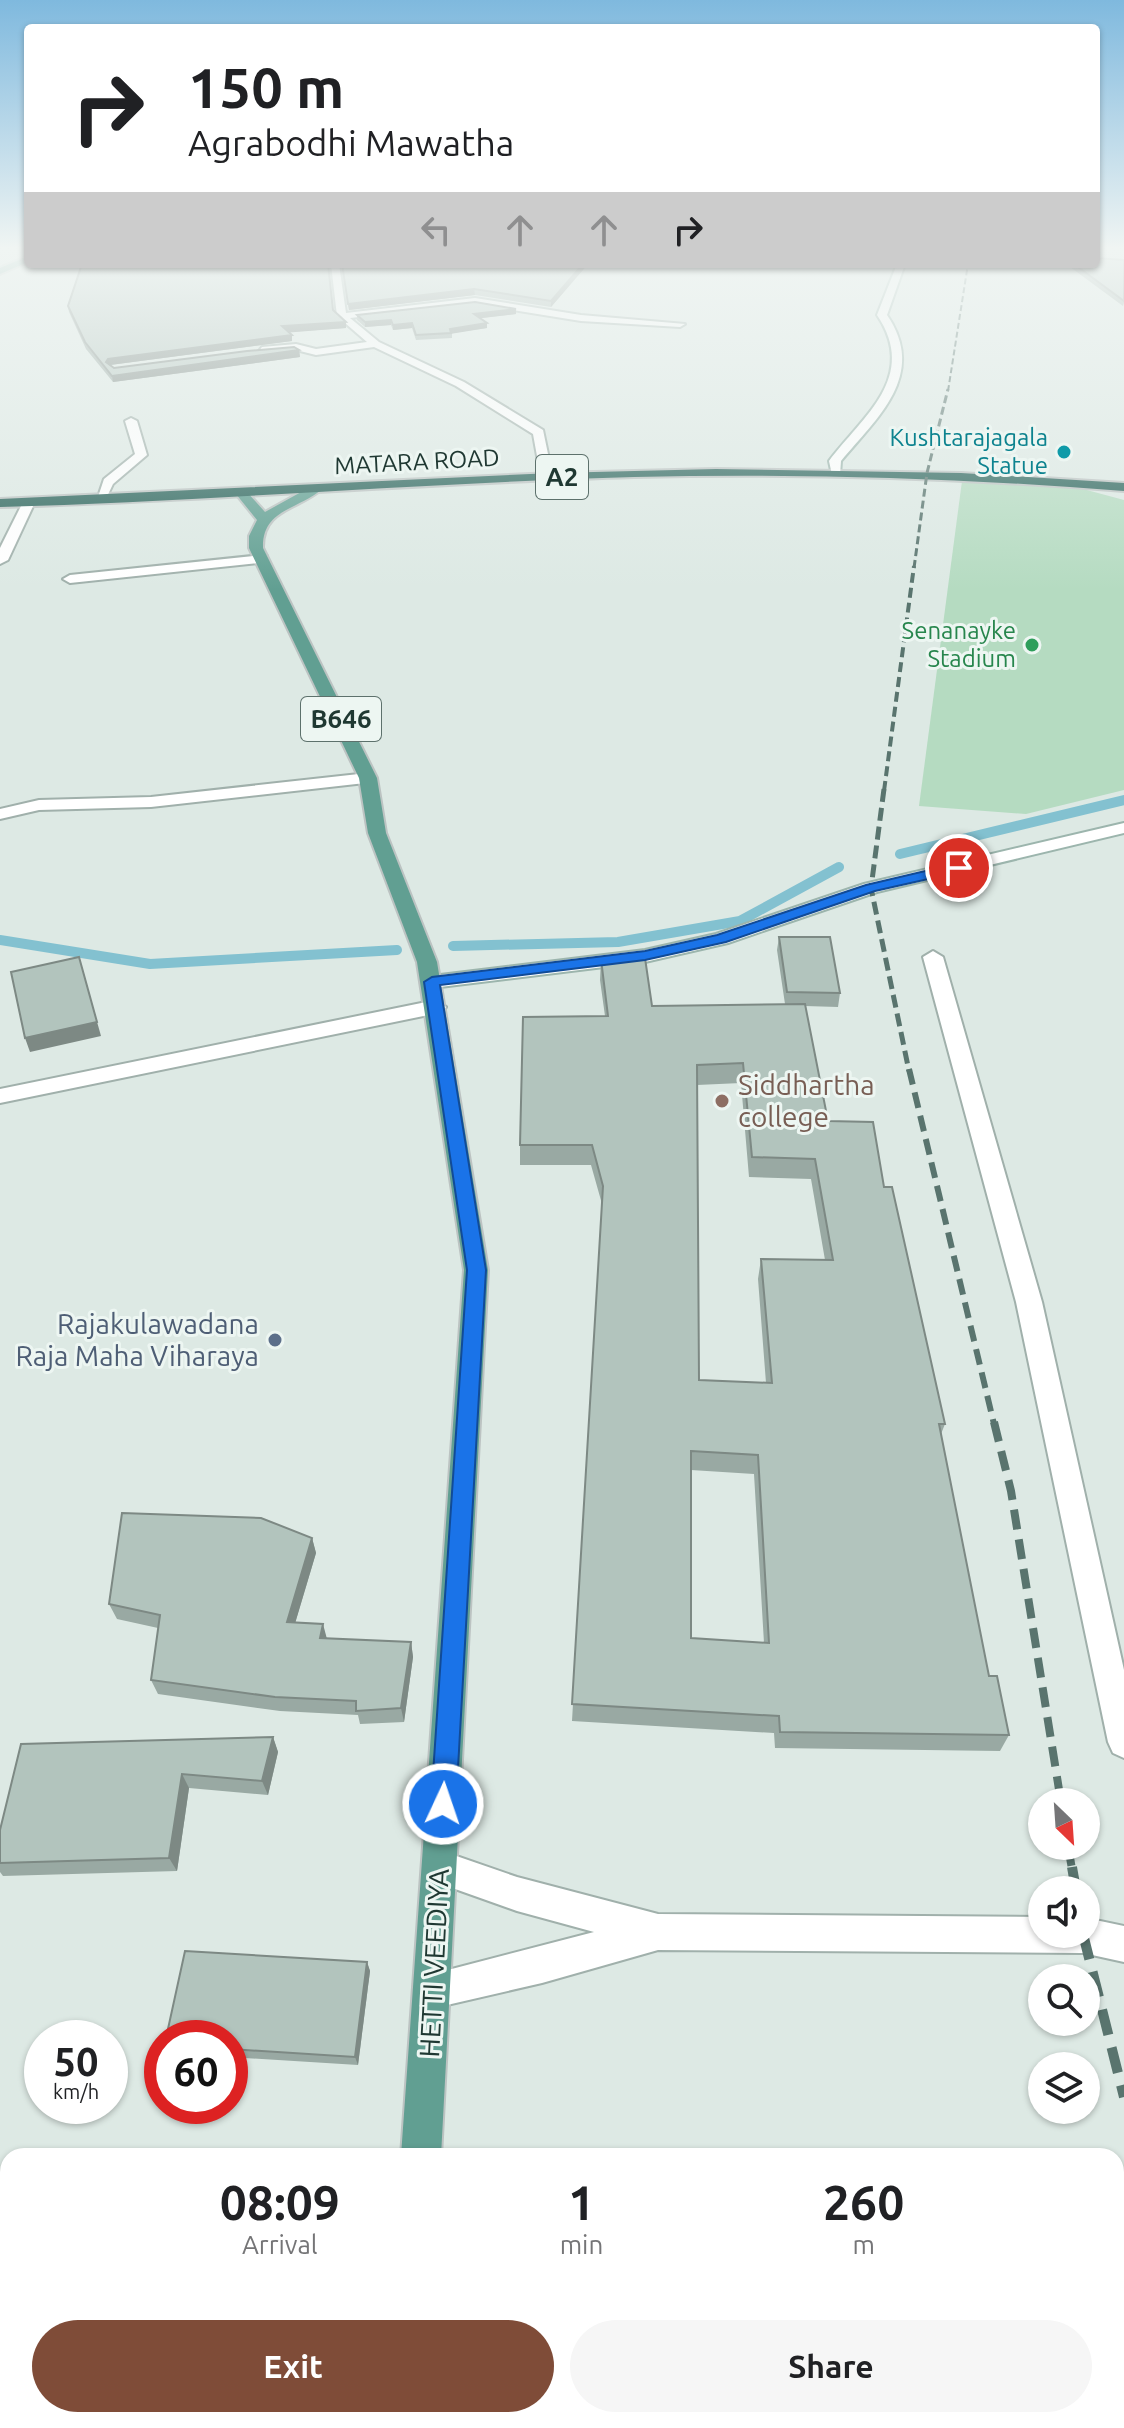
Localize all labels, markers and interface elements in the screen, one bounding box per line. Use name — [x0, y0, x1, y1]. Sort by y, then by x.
icon: right — [56, 56, 160, 160]
text: 150 m — [188, 56, 344, 119]
text: Agrabodhi Mawatha — [188, 122, 514, 163]
icon: left — [414, 208, 458, 252]
icon: ahead — [498, 208, 542, 252]
icon: ahead — [582, 208, 626, 252]
icon: right — [666, 208, 710, 252]
place label: Kushtarajagala Statue — [890, 424, 1048, 479]
marker: Kushtarajagala Statue — [1055, 443, 1073, 461]
street label: MATARA ROAD — [334, 444, 500, 479]
road number: A2 — [536, 455, 588, 499]
place label: Senanayke Stadium — [902, 617, 1016, 672]
marker: Senanayke Stadium — [1023, 636, 1041, 654]
road number: B646 — [301, 697, 381, 741]
pin — [925, 834, 993, 902]
icon: arrive — [937, 846, 981, 890]
place label: Siddhartha college — [738, 1069, 875, 1132]
marker: Siddhartha college — [713, 1092, 731, 1110]
place label: Rajakulawadana Raja Maha Viharaya — [15, 1308, 259, 1371]
marker: Rajakulawadana Raja Maha Viharaya — [266, 1331, 284, 1349]
position arrow — [401, 1762, 485, 1846]
north arrow — [1028, 1788, 1100, 1860]
map controls — [1028, 1788, 1100, 2124]
street label: HETTI VEEDIYA — [413, 1868, 454, 2058]
button: sound — [1028, 1876, 1100, 1948]
button: search — [1028, 1964, 1100, 2036]
speed limit sign: 60 — [144, 2020, 248, 2124]
text: 50 — [53, 2039, 99, 2084]
button: layers — [1028, 2052, 1100, 2124]
text: km/h — [53, 2080, 99, 2103]
text: 08:09 — [220, 2175, 340, 2229]
text: 1 — [568, 2175, 595, 2229]
text: 260 — [823, 2175, 904, 2229]
text: Arrival — [242, 2230, 318, 2259]
text: min — [560, 2230, 603, 2259]
text: m — [852, 2230, 875, 2259]
button: Exit — [32, 2320, 554, 2412]
button: Share — [570, 2320, 1092, 2412]

